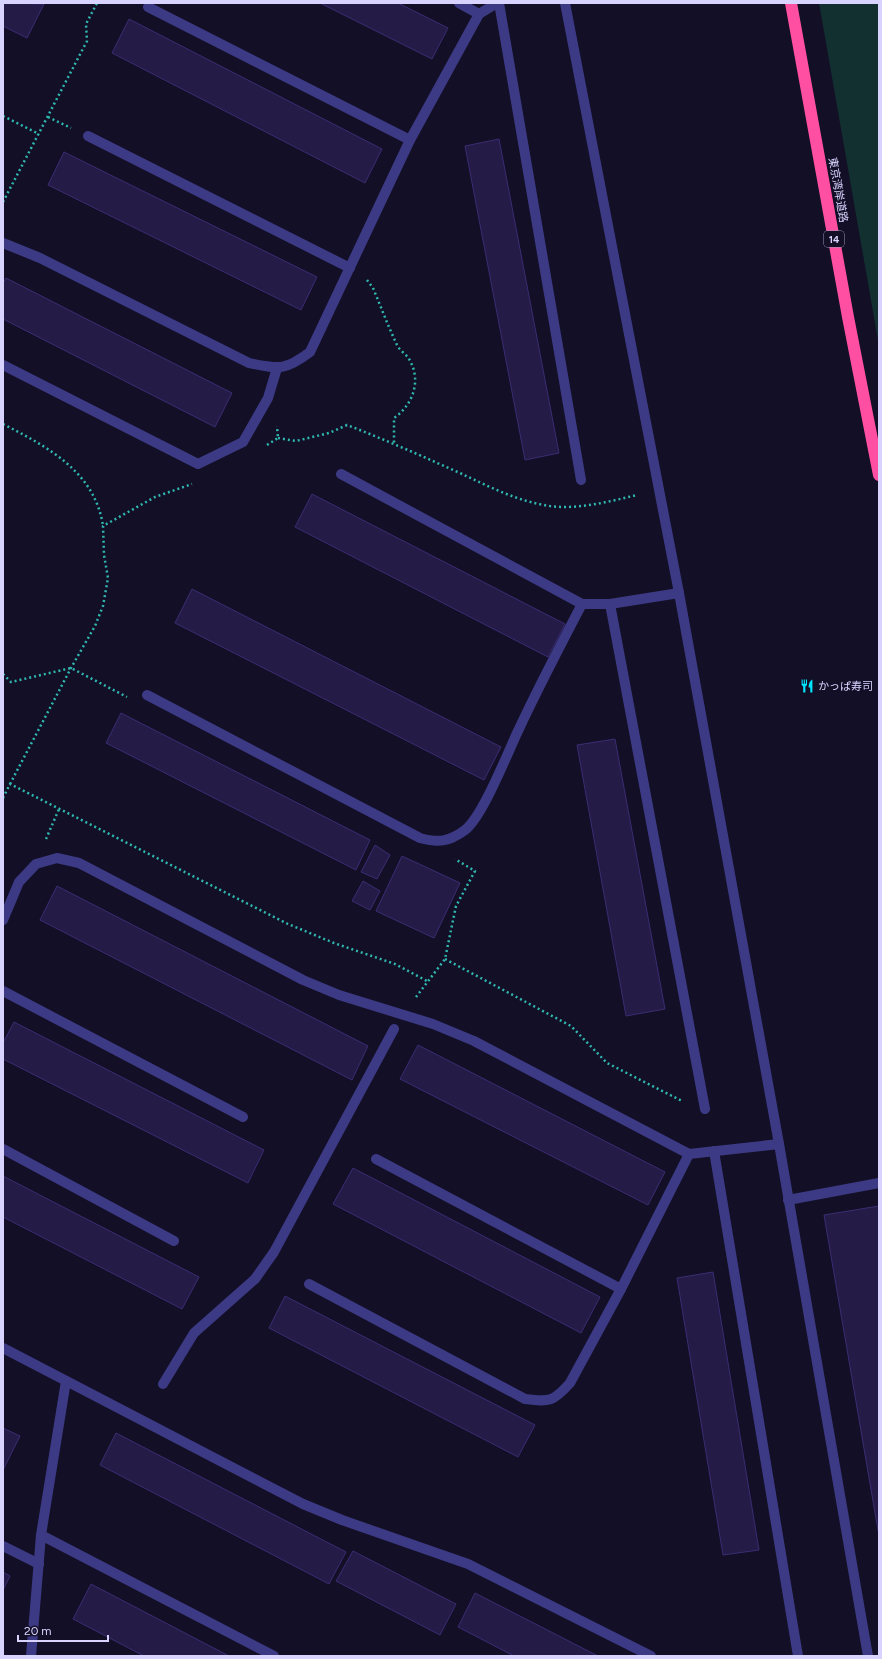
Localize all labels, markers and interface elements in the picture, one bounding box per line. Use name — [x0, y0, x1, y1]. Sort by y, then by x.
street label: 東京湾岸道路 — [826, 156, 850, 224]
road number: 14 — [824, 231, 844, 247]
restaurant icon: かっぱ寿司 — [799, 678, 815, 694]
place label: かっぱ寿司 — [818, 680, 873, 693]
scale bar — [18, 1617, 108, 1643]
text: 20 m — [24, 1624, 52, 1638]

